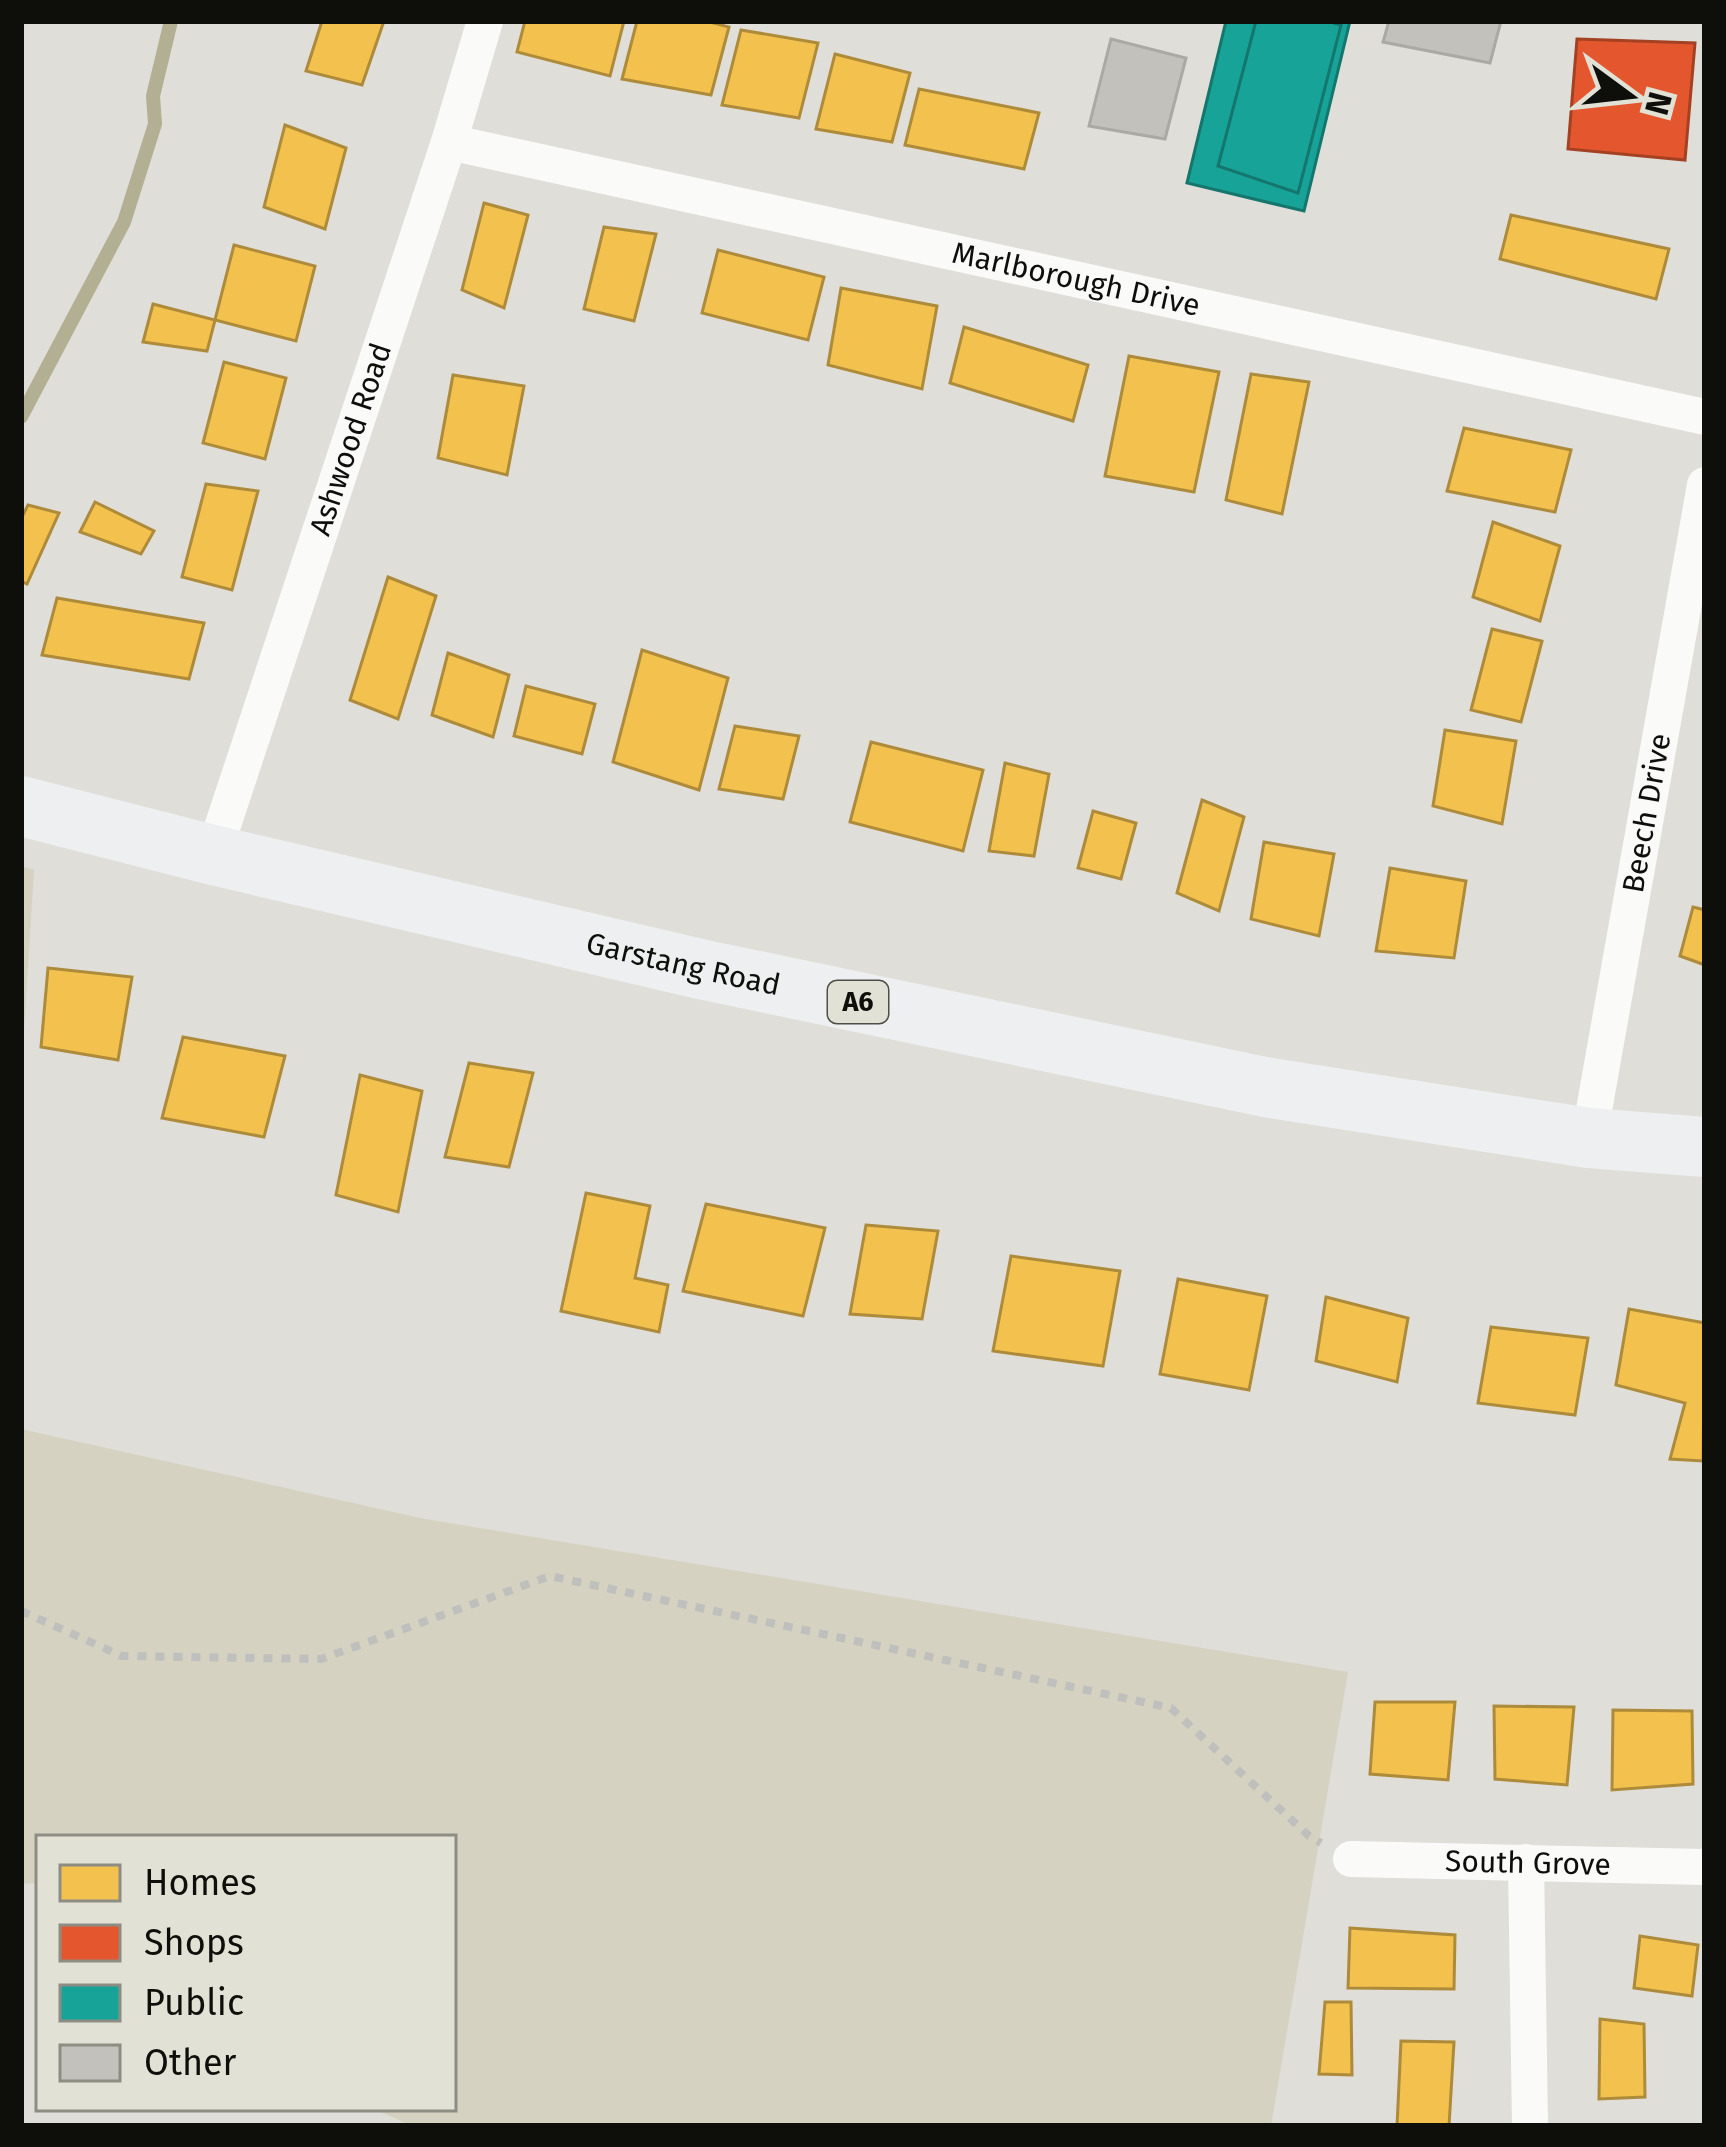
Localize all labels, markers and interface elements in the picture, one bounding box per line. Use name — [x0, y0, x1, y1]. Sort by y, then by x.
north arrow — [1570, 36, 1690, 156]
text: N — [1636, 88, 1680, 119]
street label: Marlborough Drive — [949, 235, 1203, 324]
street label: Ashwood Road — [302, 338, 399, 540]
street label: Beech Drive — [1615, 731, 1679, 896]
street label: Garstang Road — [583, 925, 784, 1003]
road number: A6 — [828, 981, 888, 1023]
legend — [36, 1835, 456, 2111]
street label: South Grove — [1445, 1843, 1611, 1883]
text: Homes — [144, 1861, 257, 1905]
text: Shops — [144, 1921, 244, 1965]
text: Public — [144, 1981, 244, 2025]
text: Other — [144, 2041, 237, 2085]

